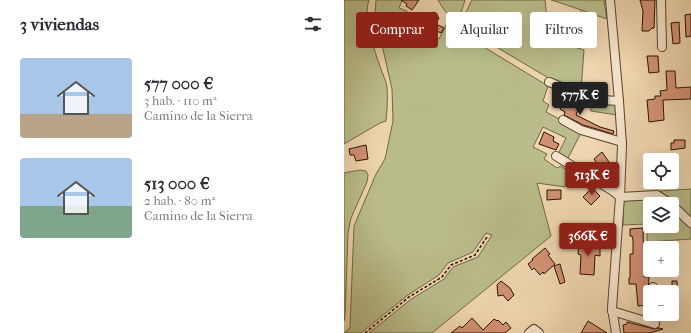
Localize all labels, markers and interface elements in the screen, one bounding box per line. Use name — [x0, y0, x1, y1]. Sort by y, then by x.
chip: Comprar — [356, 12, 438, 48]
chip: Alquilar — [446, 12, 522, 48]
chip: Filtros — [530, 12, 597, 48]
icon: filters — [302, 13, 324, 35]
text: 3 viviendas — [20, 14, 99, 34]
text: 577 000 € — [144, 73, 213, 93]
icon: home — [52, 74, 100, 122]
pin: 577K € — [547, 82, 613, 116]
text: 577K € — [561, 87, 599, 102]
text: 3 hab. · 110 m² — [144, 93, 217, 108]
text: Camino de la Sierra — [144, 108, 253, 123]
map controls — [643, 153, 679, 321]
button: locate — [643, 153, 679, 189]
pin: 513K € — [559, 162, 625, 196]
text: 513K € — [574, 167, 610, 182]
text: 513 000 € — [144, 173, 210, 193]
icon: home — [52, 174, 100, 222]
text: 2 hab. · 80 m² — [144, 193, 215, 208]
button: layers — [643, 197, 679, 233]
text: Camino de la Sierra — [144, 208, 253, 223]
pin: 366K € — [555, 223, 621, 257]
text: 366K € — [568, 228, 608, 243]
button: + — [643, 241, 679, 277]
button: − — [643, 285, 679, 321]

